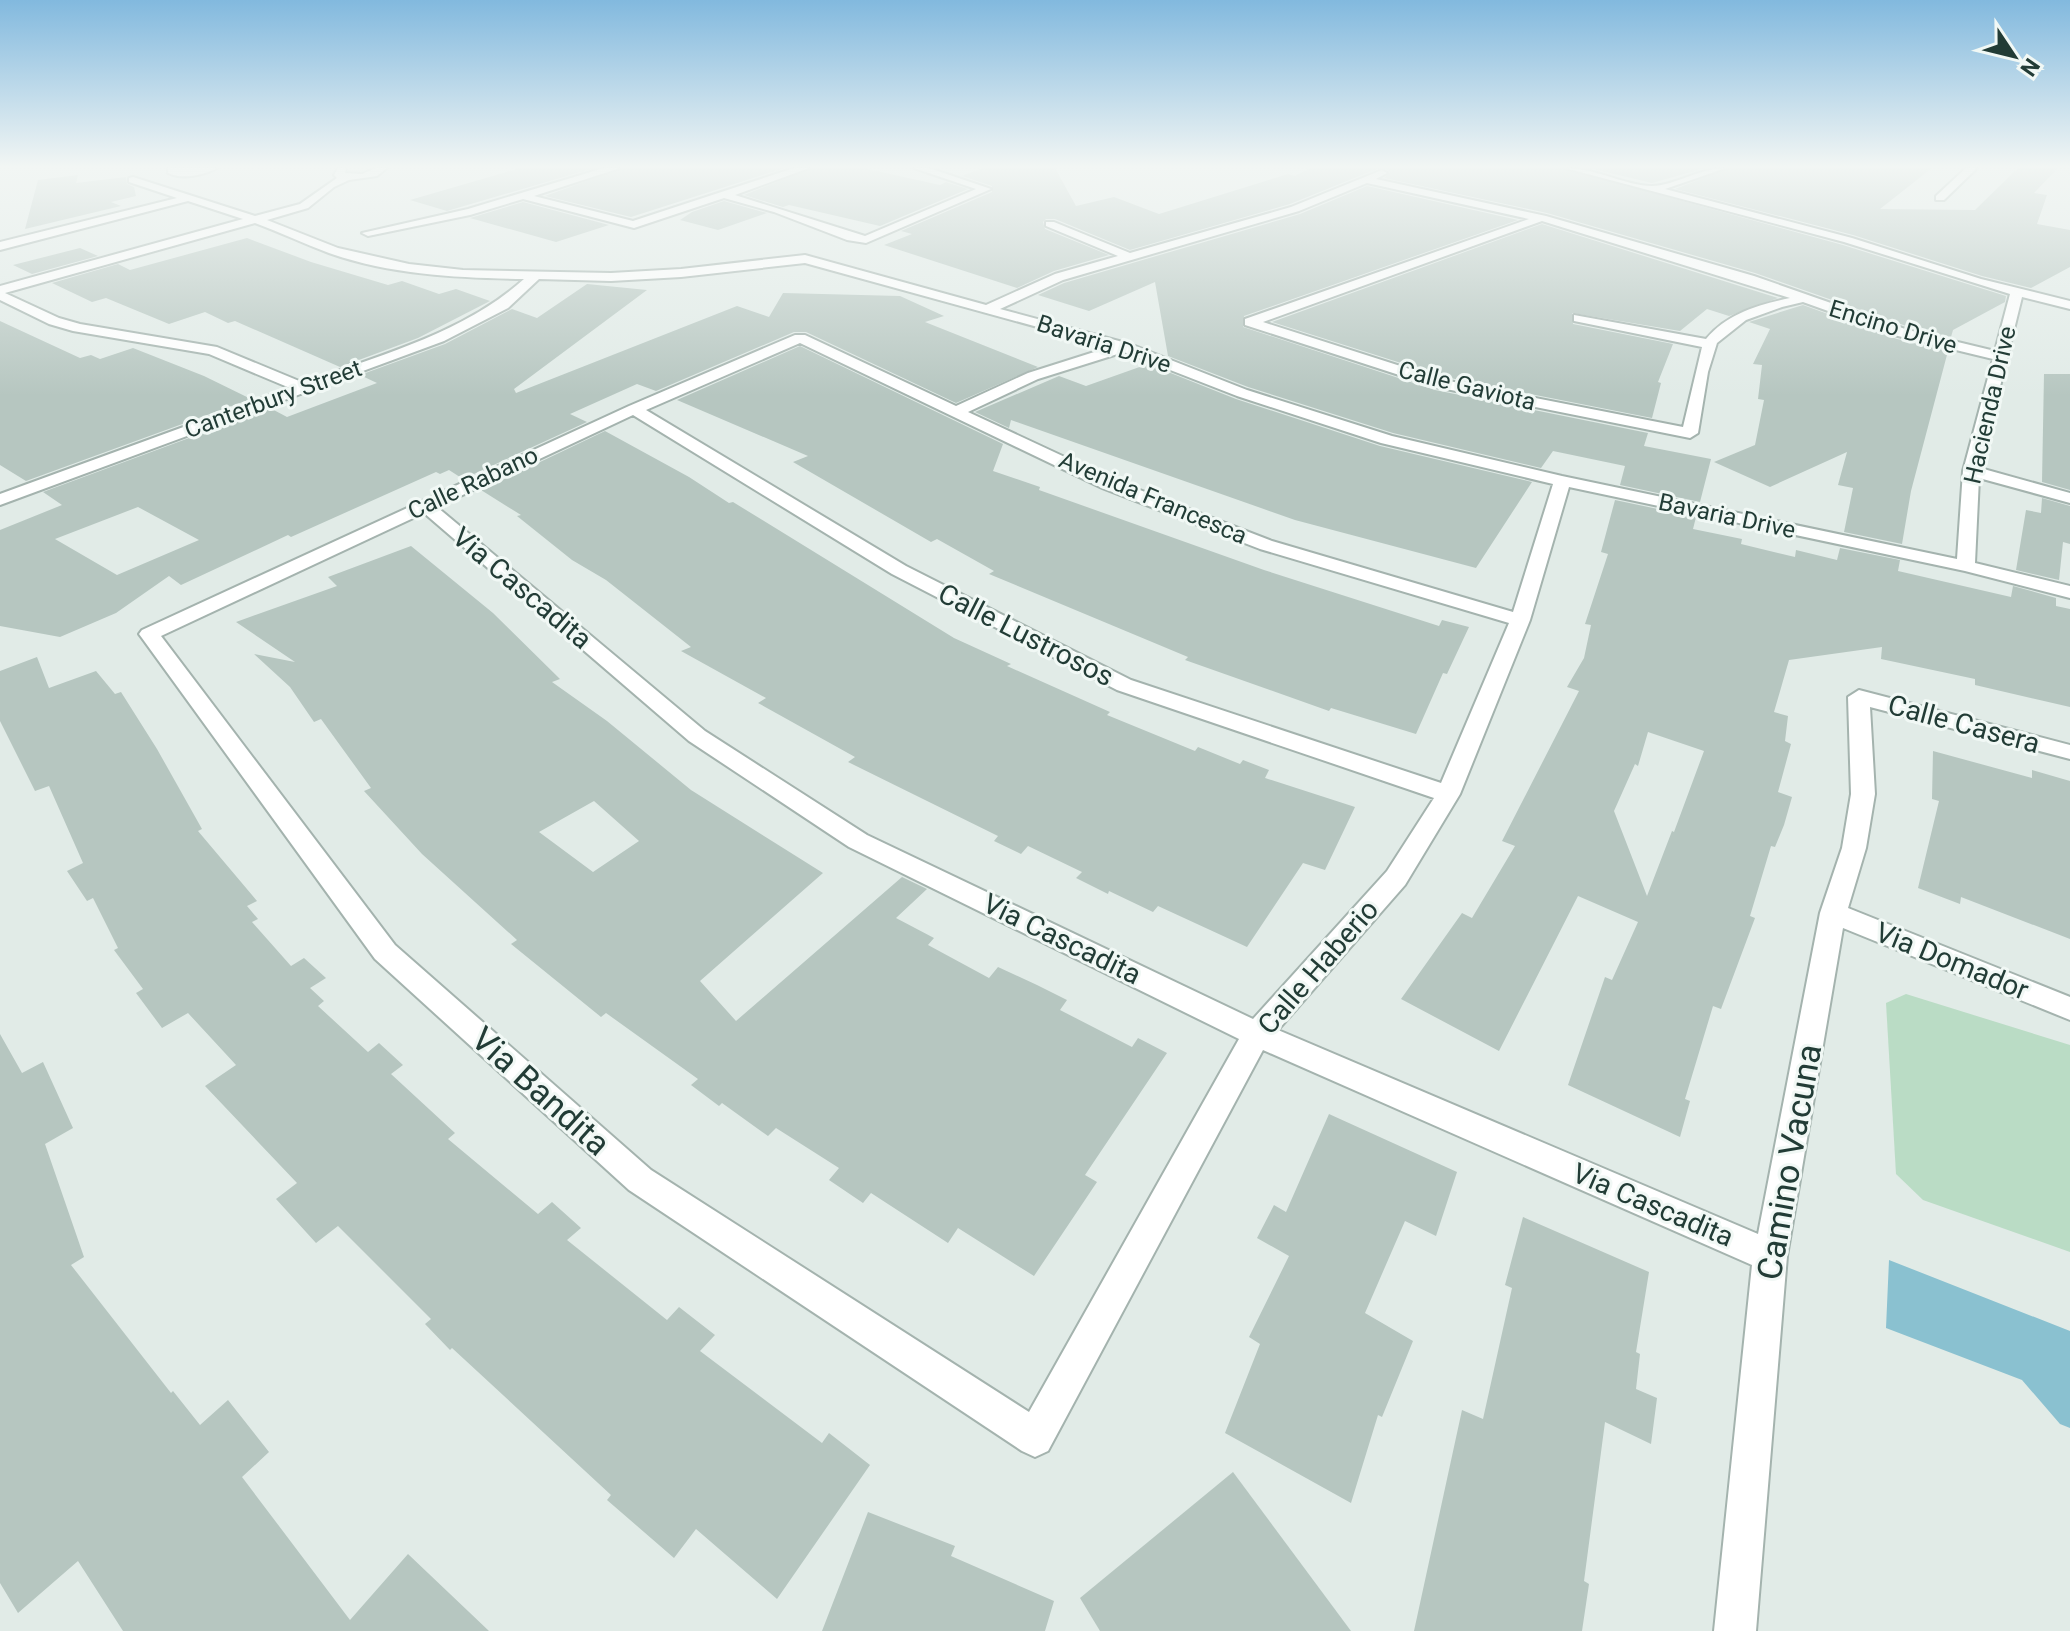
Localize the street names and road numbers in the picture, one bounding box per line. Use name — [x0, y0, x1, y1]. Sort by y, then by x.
street label: Encino Drive — [1826, 294, 1960, 360]
street label: Bavaria Drive — [1033, 309, 1175, 379]
street label: Hacienda Drive — [1958, 323, 2022, 487]
street label: Canterbury Street — [181, 354, 365, 444]
street label: Calle Gaviota — [1396, 355, 1538, 417]
street label: Calle Rabano — [403, 441, 543, 525]
street label: Avenida Francesca — [1055, 446, 1251, 550]
street label: Bavaria Drive — [1656, 488, 1798, 544]
street label: Via Cascadita — [446, 520, 598, 656]
street label: Calle Lustrosos — [933, 577, 1119, 693]
street label: Calle Casera — [1884, 688, 2044, 760]
street label: Via Cascadita — [978, 887, 1146, 991]
street label: Calle Haberio — [1251, 893, 1385, 1041]
street label: Via Domador — [1871, 915, 2034, 1007]
street label: Via Bandita — [464, 1018, 618, 1164]
street label: Camino Vacuna — [1749, 1041, 1829, 1283]
street label: Via Cascadita — [1568, 1156, 1738, 1254]

